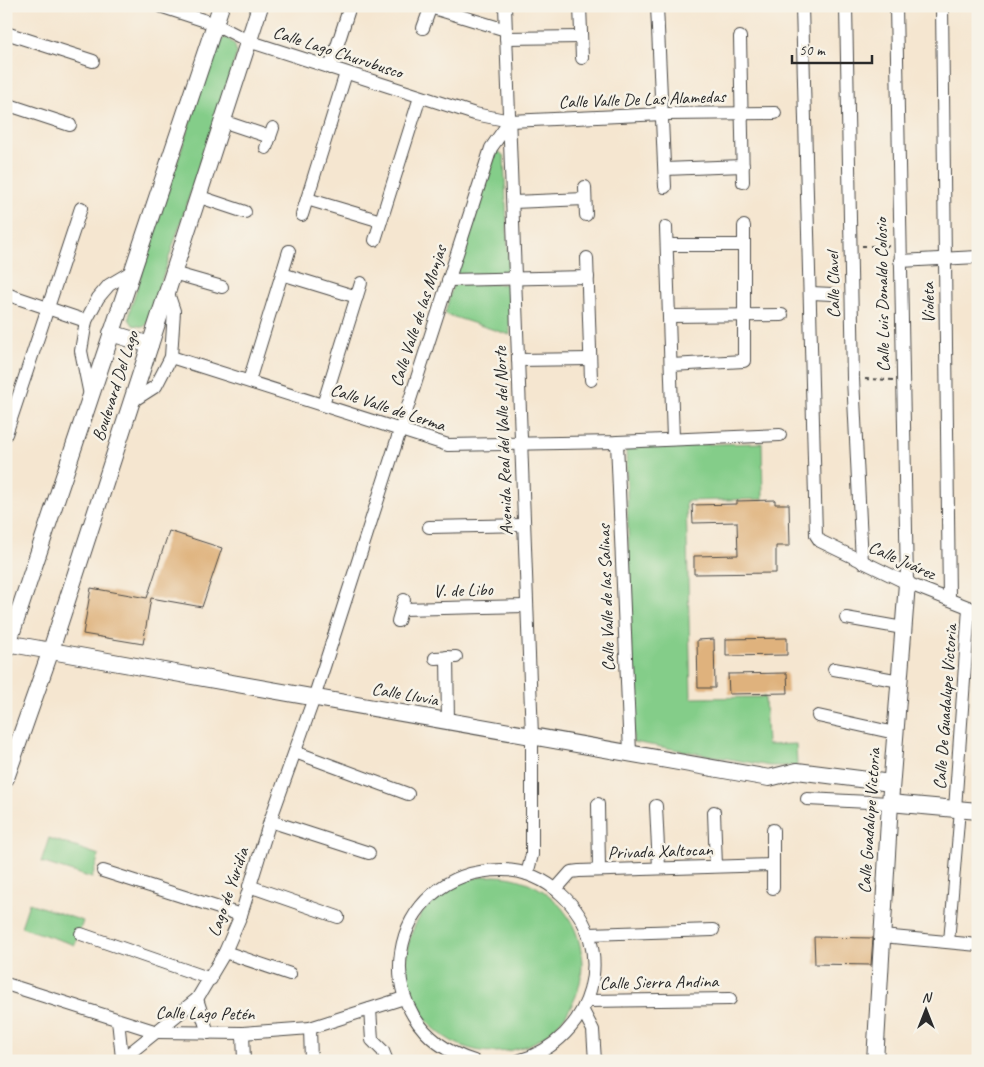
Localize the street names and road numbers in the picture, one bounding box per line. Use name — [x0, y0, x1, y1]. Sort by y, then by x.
street label: Calle Lago Churubusco — [270, 21, 407, 84]
street label: Calle Valle De Las Alamedas — [558, 85, 728, 113]
street label: Calle Luis Donaldo Colosio — [870, 216, 894, 372]
street label: Calle Valle de las Monjas — [385, 241, 452, 389]
street label: Calle Clavel — [821, 249, 845, 318]
street label: Violeta — [917, 281, 939, 324]
street label: Boulevard Del Lago — [87, 327, 144, 444]
street label: Avenida Real del Valle del Norte — [489, 345, 517, 536]
street label: Calle Valle de Lerma — [328, 378, 449, 436]
street label: Calle Valle de las Salinas — [592, 522, 620, 672]
street label: Calle Juárez — [865, 536, 941, 585]
street label: V. de Libo — [433, 578, 495, 602]
street label: Calle De Guadalupe Victoria — [928, 622, 962, 790]
street label: Calle Lluvia — [370, 677, 442, 711]
street label: Calle Guadalupe Victoria — [853, 746, 885, 894]
street label: Privada Xaltocan — [607, 838, 714, 864]
street label: Lago de Yuridia — [203, 844, 254, 939]
street label: Calle Sierra Andina — [599, 970, 720, 994]
street label: Calle Lago Petén — [155, 1001, 256, 1025]

